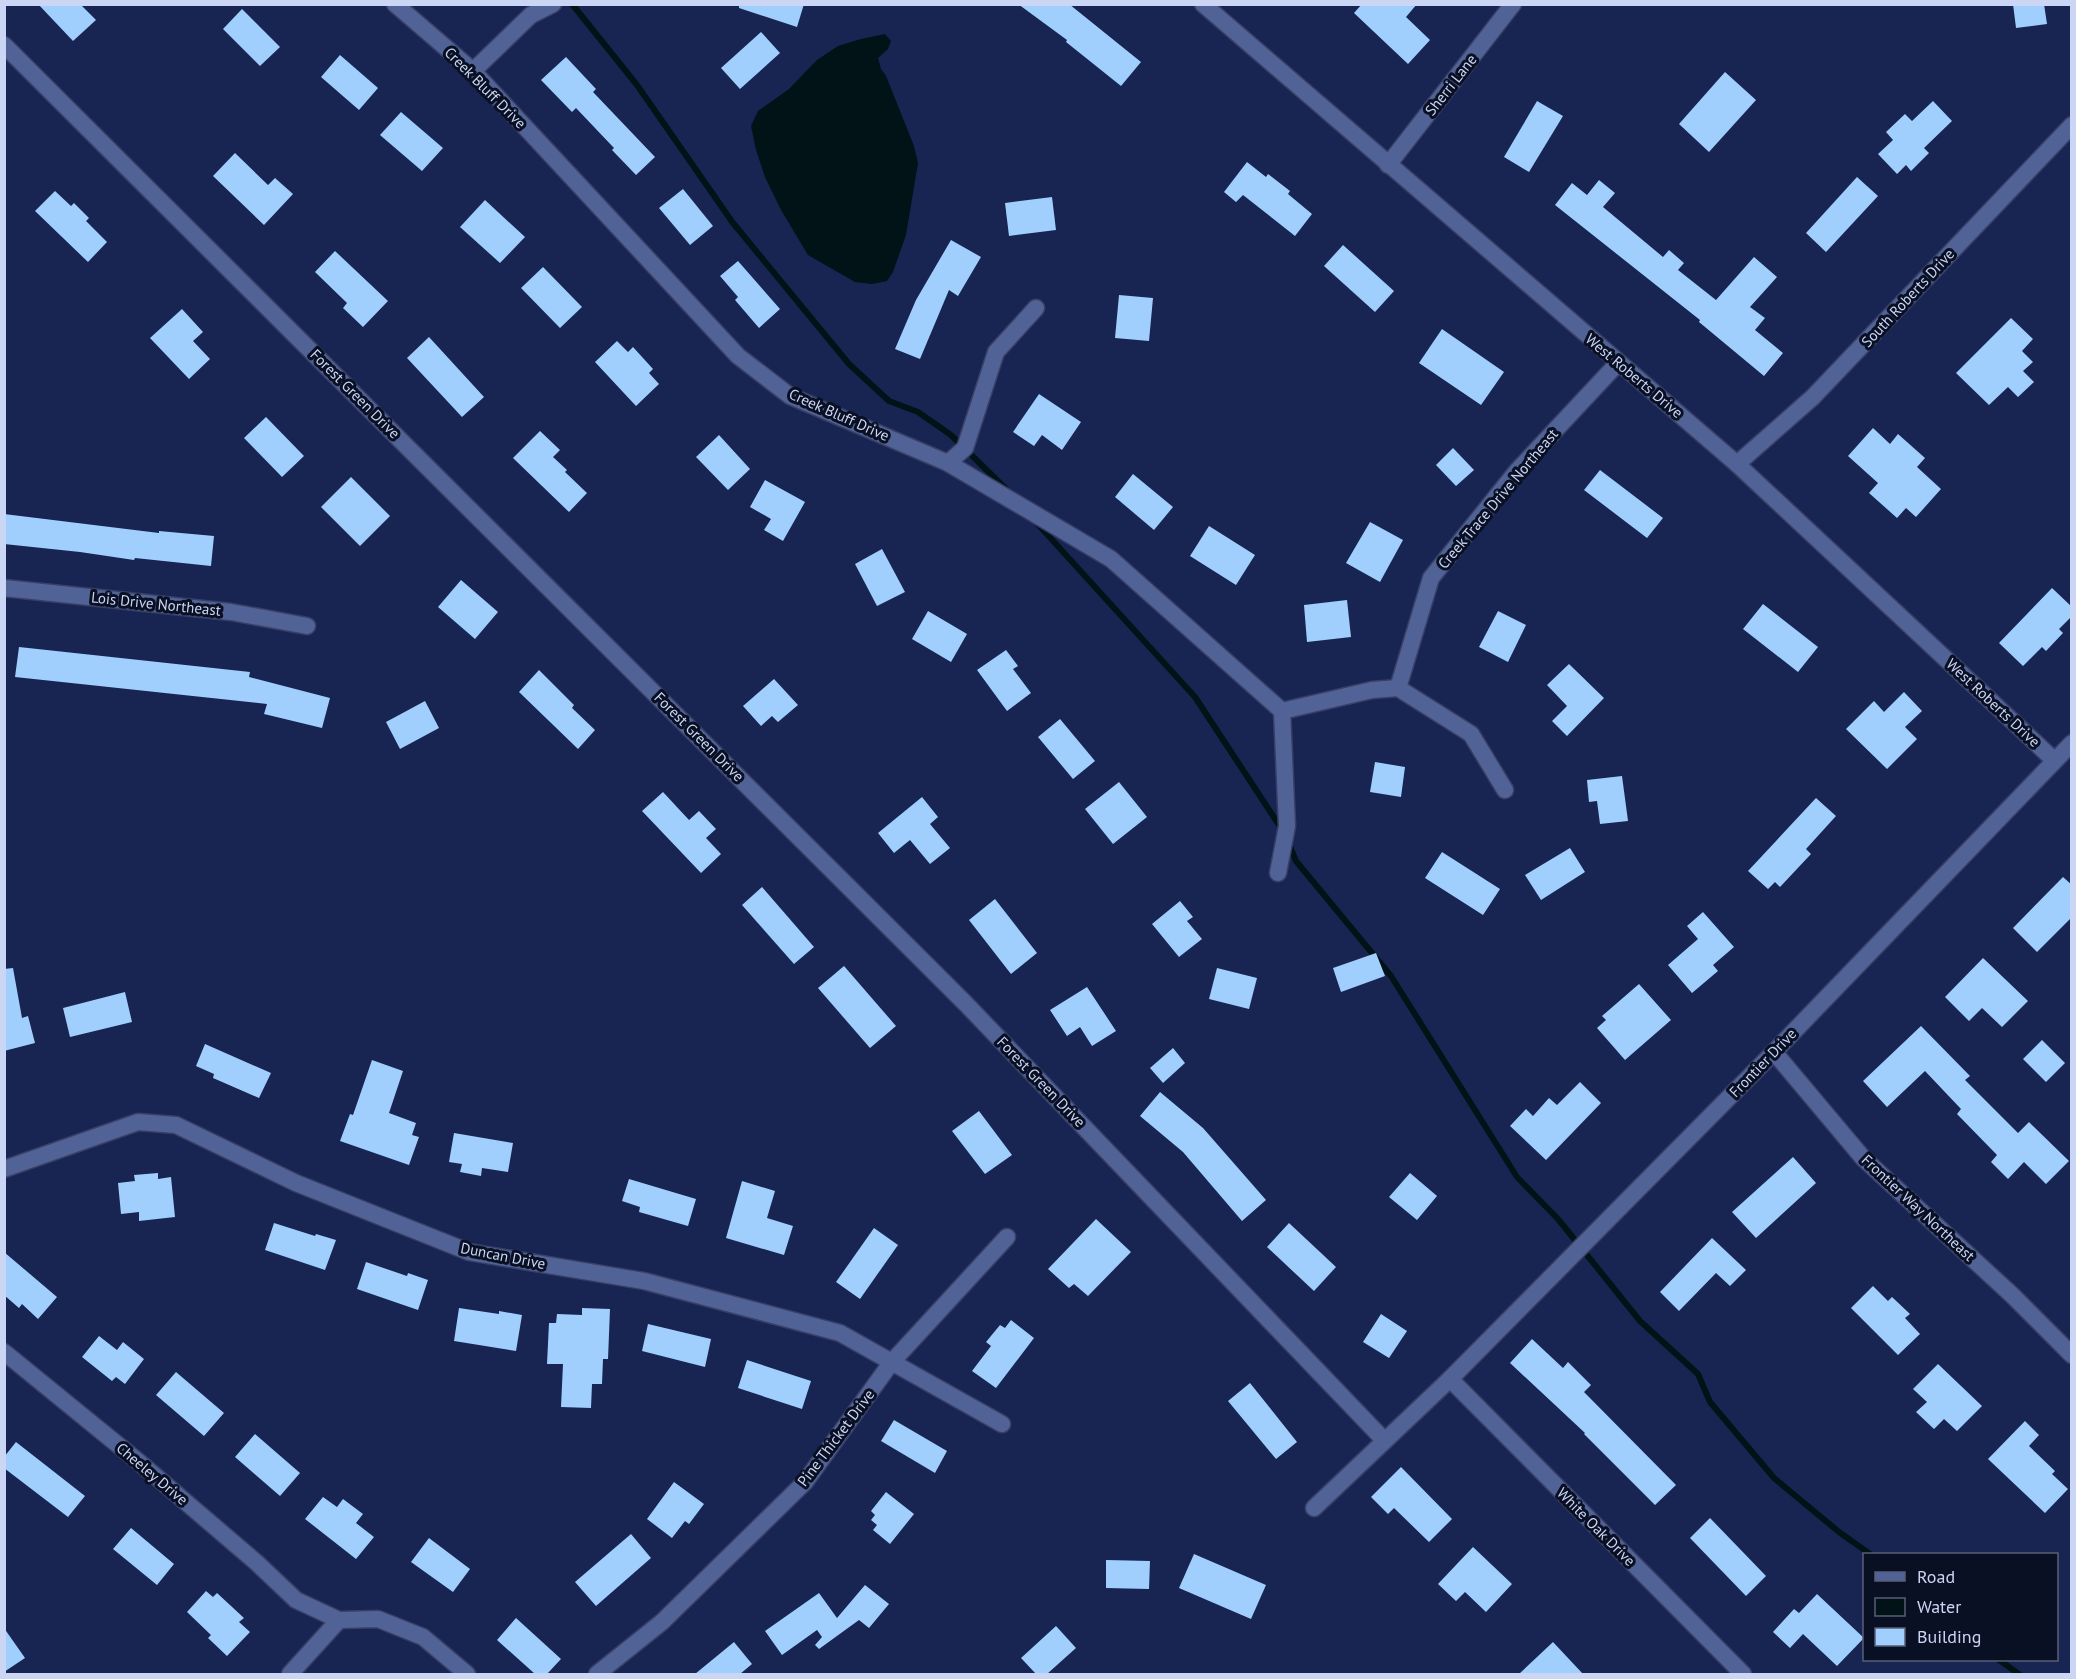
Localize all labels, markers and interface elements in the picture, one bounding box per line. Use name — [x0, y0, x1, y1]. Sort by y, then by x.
street label: Creek Bluff Drive — [441, 43, 530, 132]
street label: Sherri Lane — [1421, 50, 1480, 119]
street label: South Roberts Drive — [1857, 244, 1958, 351]
street label: West Roberts Drive — [1582, 329, 1687, 422]
street label: Forest Green Drive — [307, 345, 404, 442]
street label: Creek Bluff Drive — [786, 384, 892, 445]
street label: Creek Trace Drive Northeast — [1433, 425, 1562, 573]
street label: Lois Drive Northeast — [90, 587, 222, 620]
street label: West Roberts Drive — [1942, 654, 2044, 751]
street label: Forest Green Drive — [651, 688, 748, 785]
street label: Frontier Drive — [1725, 1024, 1800, 1101]
street label: Forest Green Drive — [993, 1032, 1090, 1131]
street label: Frontier Way Northeast — [1858, 1150, 1979, 1265]
street label: Duncan Drive — [459, 1238, 547, 1273]
street label: Pine Thicket Drive — [793, 1385, 878, 1490]
street label: Cheeley Drive — [113, 1438, 192, 1509]
street label: White Oak Drive — [1553, 1483, 1640, 1570]
legend — [1863, 1553, 2058, 1661]
text: Road — [1917, 1565, 1955, 1588]
text: Water — [1917, 1595, 1961, 1618]
text: Building — [1917, 1625, 1981, 1648]

